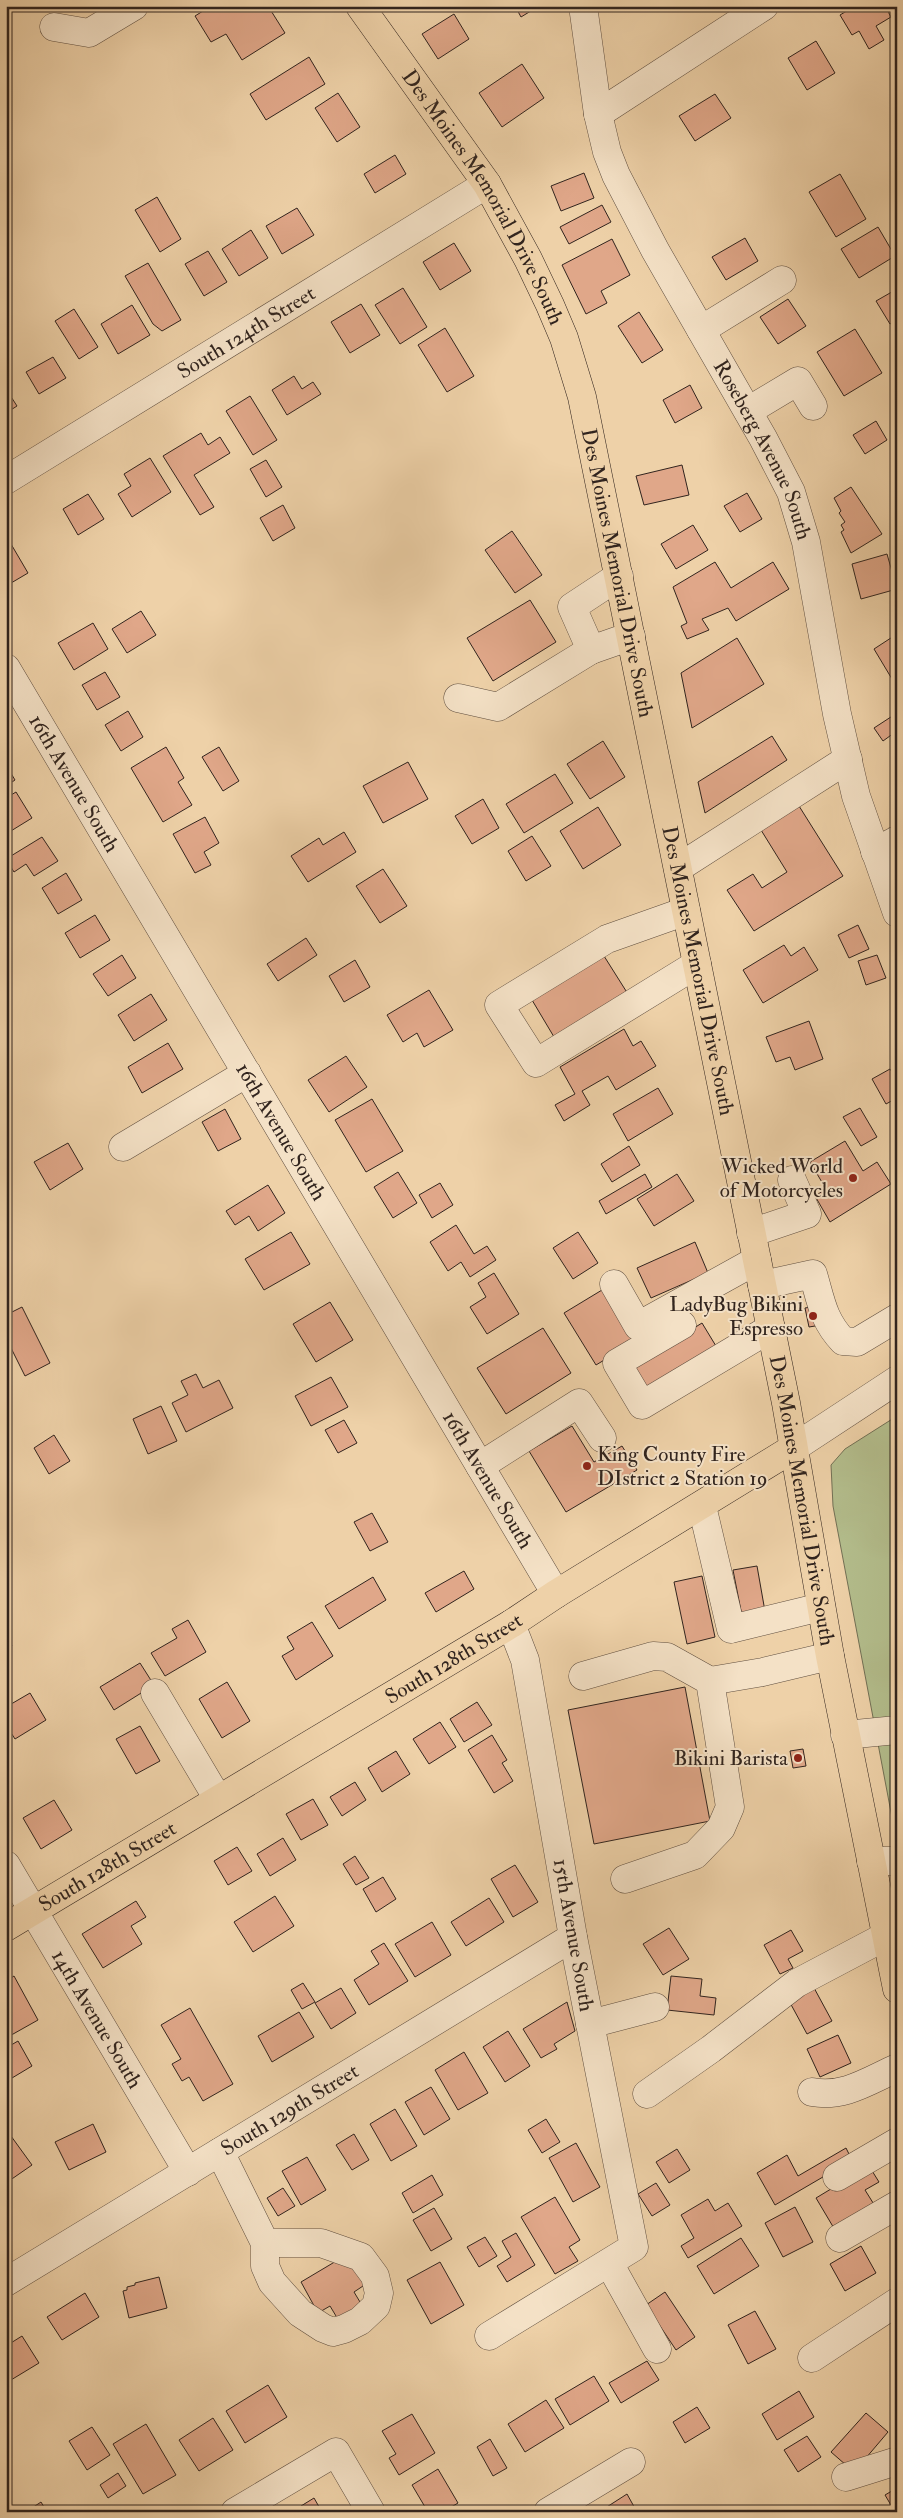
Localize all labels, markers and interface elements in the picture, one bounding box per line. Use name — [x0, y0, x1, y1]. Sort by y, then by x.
street label: Des Moines Memorial Drive South — [396, 64, 570, 329]
street label: South 124th Street — [172, 280, 321, 385]
street label: Roseberg Avenue South — [707, 355, 818, 543]
street label: Des Moines Memorial Drive South — [575, 426, 660, 720]
street label: 16th Avenue South — [23, 710, 125, 857]
street label: Des Moines Memorial Drive South — [655, 824, 740, 1118]
street label: 16th Avenue South — [229, 1058, 332, 1206]
place label: Wicked World of Motorcycles — [720, 1153, 844, 1204]
marker: Wicked World of Motorcycles — [847, 1172, 859, 1184]
place label: LadyBug Bikini Espresso — [669, 1291, 803, 1342]
marker: LadyBug Bikini Espresso — [807, 1310, 819, 1322]
street label: Des Moines Memorial Drive South — [763, 1353, 841, 1648]
street label: 16th Avenue South — [436, 1406, 539, 1554]
place label: King County Fire DIstrict 2 Station 19 — [597, 1441, 767, 1492]
marker: King County Fire DIstrict 2 Station 19 — [581, 1460, 593, 1472]
street label: South 128th Street — [380, 1607, 528, 1711]
place label: Bikini Barista — [674, 1745, 788, 1772]
marker: Bikini Barista — [792, 1752, 804, 1764]
street label: South 128th Street — [34, 1815, 181, 1918]
street label: 15th Avenue South — [547, 1857, 600, 2014]
street label: 14th Avenue South — [45, 1945, 148, 2094]
street label: South 129th Street — [216, 2057, 364, 2162]

